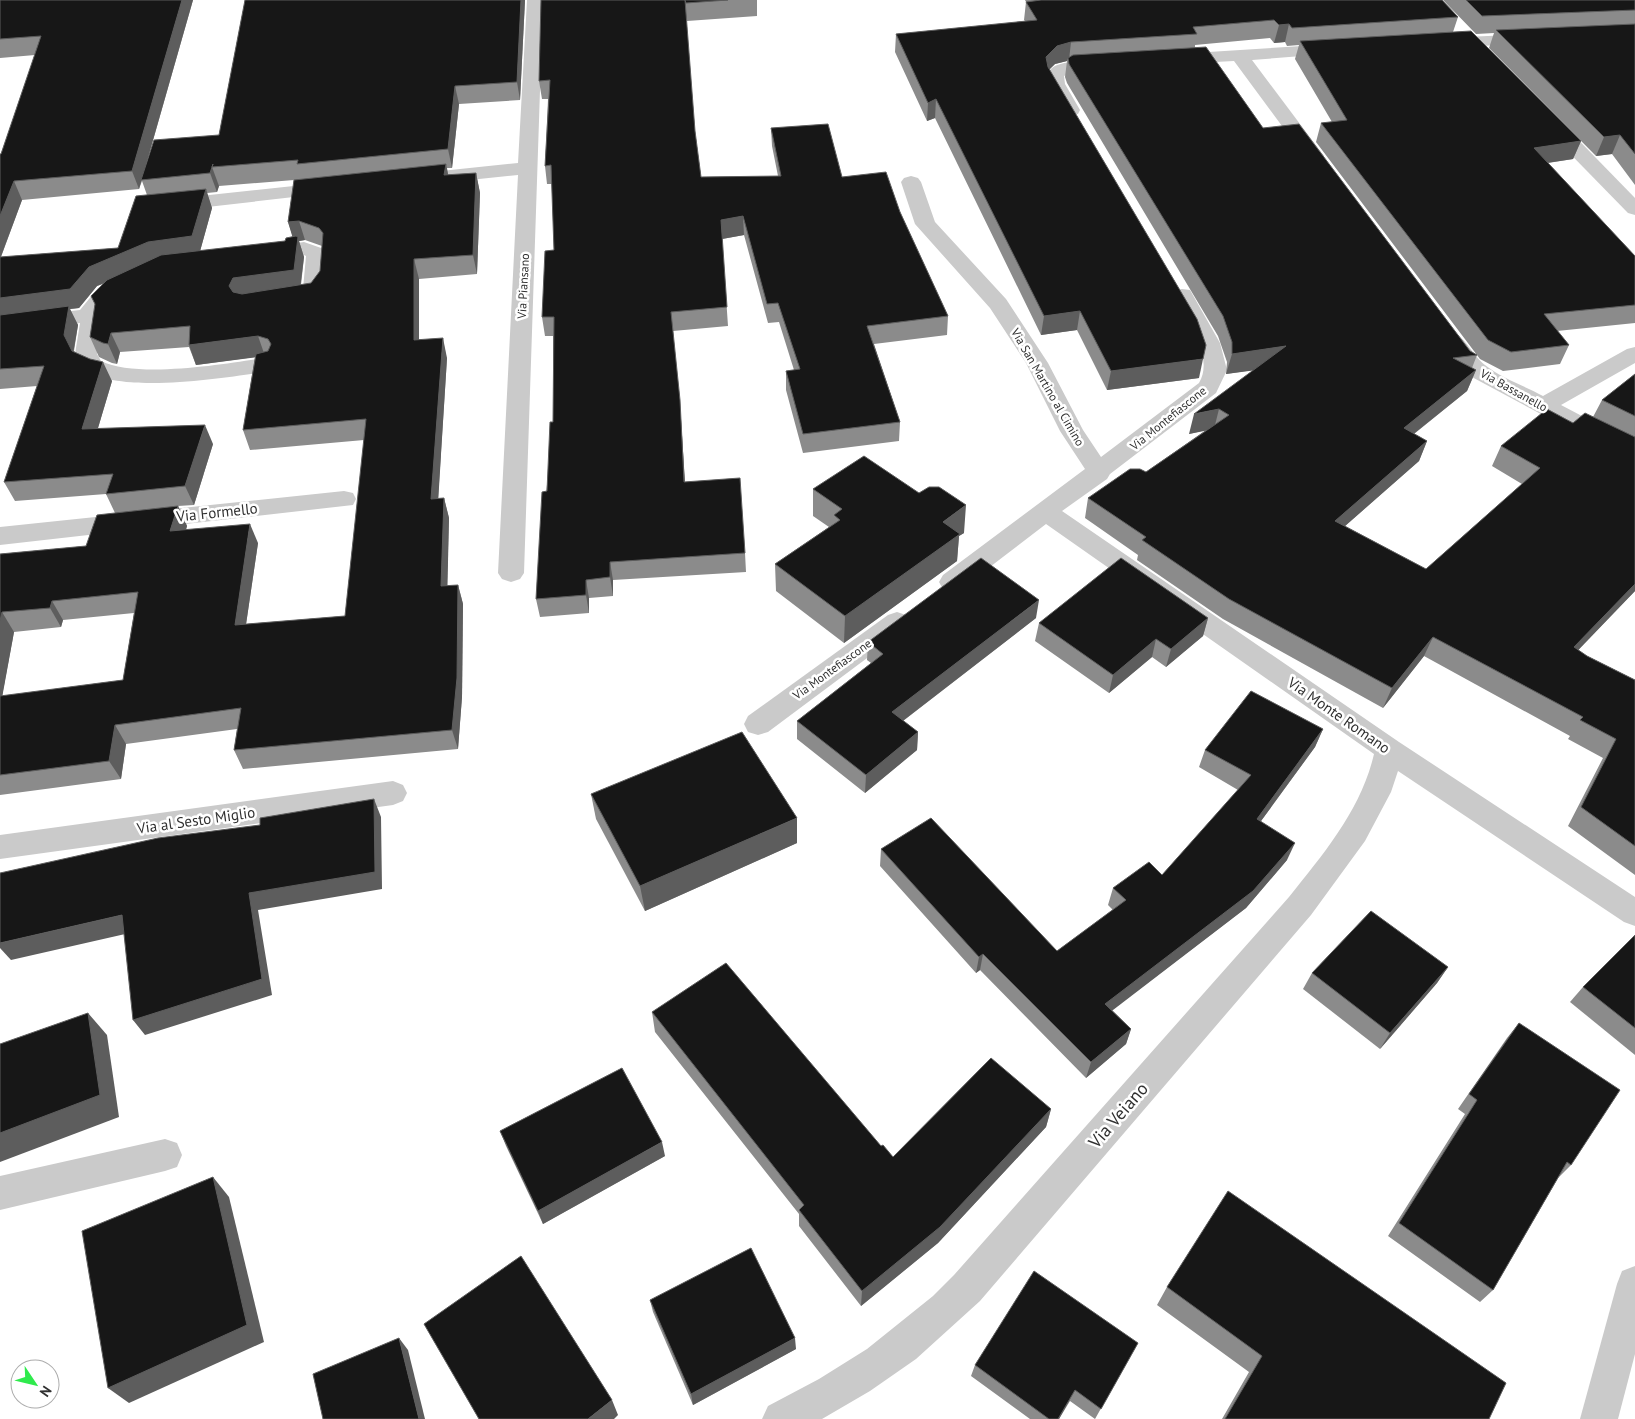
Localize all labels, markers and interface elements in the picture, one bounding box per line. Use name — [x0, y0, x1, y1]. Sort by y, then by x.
street label: Via Piansano — [514, 253, 532, 320]
street label: Via San Martino al Cimino — [1008, 325, 1088, 448]
street label: Via Bassanello — [1477, 365, 1550, 415]
street label: Via Montefiascone — [1126, 383, 1209, 454]
street label: Via Formello — [174, 498, 259, 526]
street label: Via Montefiascone — [789, 635, 874, 703]
street label: Via Monte Romano — [1283, 672, 1394, 757]
street label: Via al Sesto Miglio — [135, 802, 256, 838]
street label: Via Veiano — [1082, 1077, 1153, 1153]
north arrow — [10, 1359, 60, 1409]
text: N — [36, 1383, 56, 1400]

